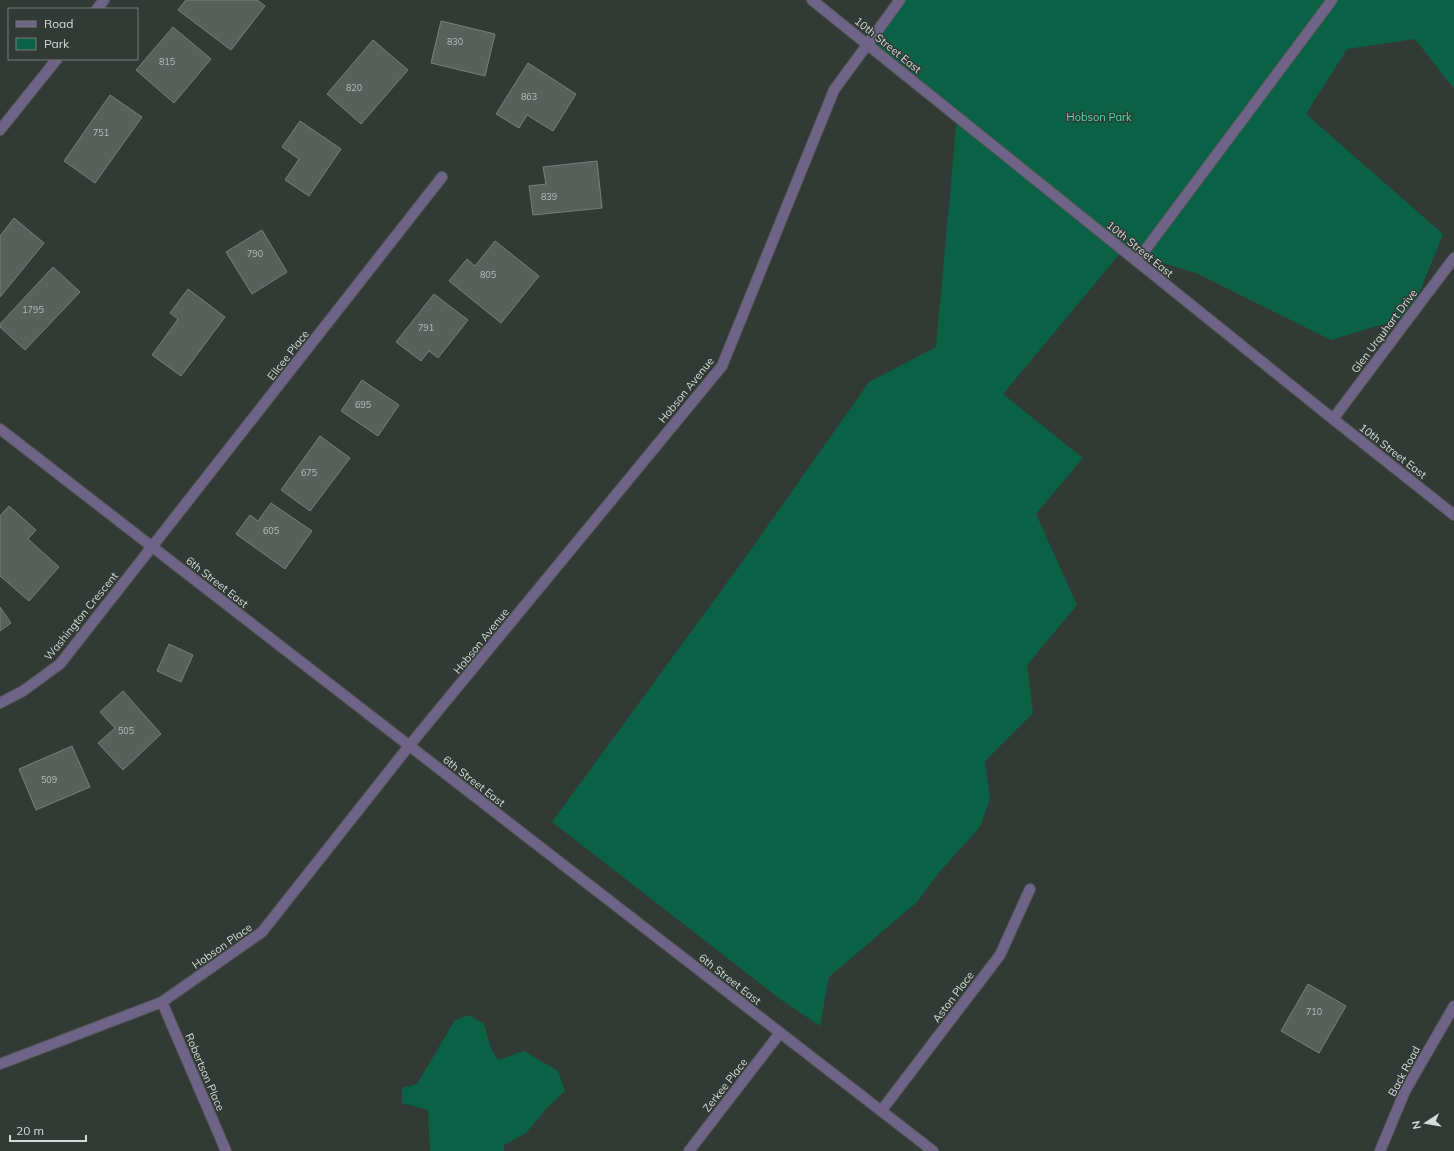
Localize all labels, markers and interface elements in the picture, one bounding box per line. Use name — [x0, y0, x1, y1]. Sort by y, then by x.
legend — [8, 8, 138, 60]
street label: 10th Street East — [852, 14, 924, 76]
text: Road — [44, 16, 73, 31]
text: Park — [44, 36, 70, 51]
house number: 830 — [447, 36, 463, 47]
house number: 815 — [159, 56, 176, 67]
house number: 820 — [346, 82, 362, 93]
house number: 863 — [521, 91, 537, 102]
park label: Hobson Park — [1066, 110, 1132, 124]
house number: 751 — [93, 127, 109, 138]
house number: 839 — [541, 191, 557, 202]
street label: 10th Street East — [1104, 218, 1176, 280]
house number: 790 — [247, 248, 263, 259]
house number: 805 — [480, 269, 497, 280]
street label: Glen Urquhart Drive — [1348, 286, 1420, 376]
house number: 1795 — [22, 304, 44, 315]
house number: 791 — [418, 322, 434, 333]
street label: Ellcee Place — [264, 327, 312, 383]
street label: Hobson Avenue — [655, 354, 717, 426]
house number: 695 — [355, 399, 372, 410]
street label: 10th Street East — [1356, 420, 1430, 482]
house number: 675 — [301, 467, 318, 478]
house number: 605 — [263, 525, 280, 536]
street label: 6th Street East — [183, 553, 251, 611]
street label: Washington Crescent — [41, 569, 121, 663]
street label: Hobson Avenue — [450, 605, 512, 677]
house number: 505 — [118, 725, 135, 736]
street label: 6th Street East — [440, 752, 508, 810]
house number: 509 — [41, 774, 57, 785]
street label: Hobson Place — [189, 920, 255, 972]
street label: 6th Street East — [696, 950, 764, 1008]
street label: Aston Place — [929, 969, 977, 1025]
house number: 710 — [1306, 1006, 1322, 1017]
street label: Robertson Place — [182, 1031, 228, 1113]
street label: Back Road — [1385, 1043, 1423, 1099]
street label: Zerkee Place — [700, 1055, 750, 1115]
north arrow — [1406, 1103, 1446, 1143]
scale bar — [10, 1117, 86, 1143]
text: N — [1409, 1120, 1424, 1131]
text: 20 m — [16, 1123, 44, 1138]

